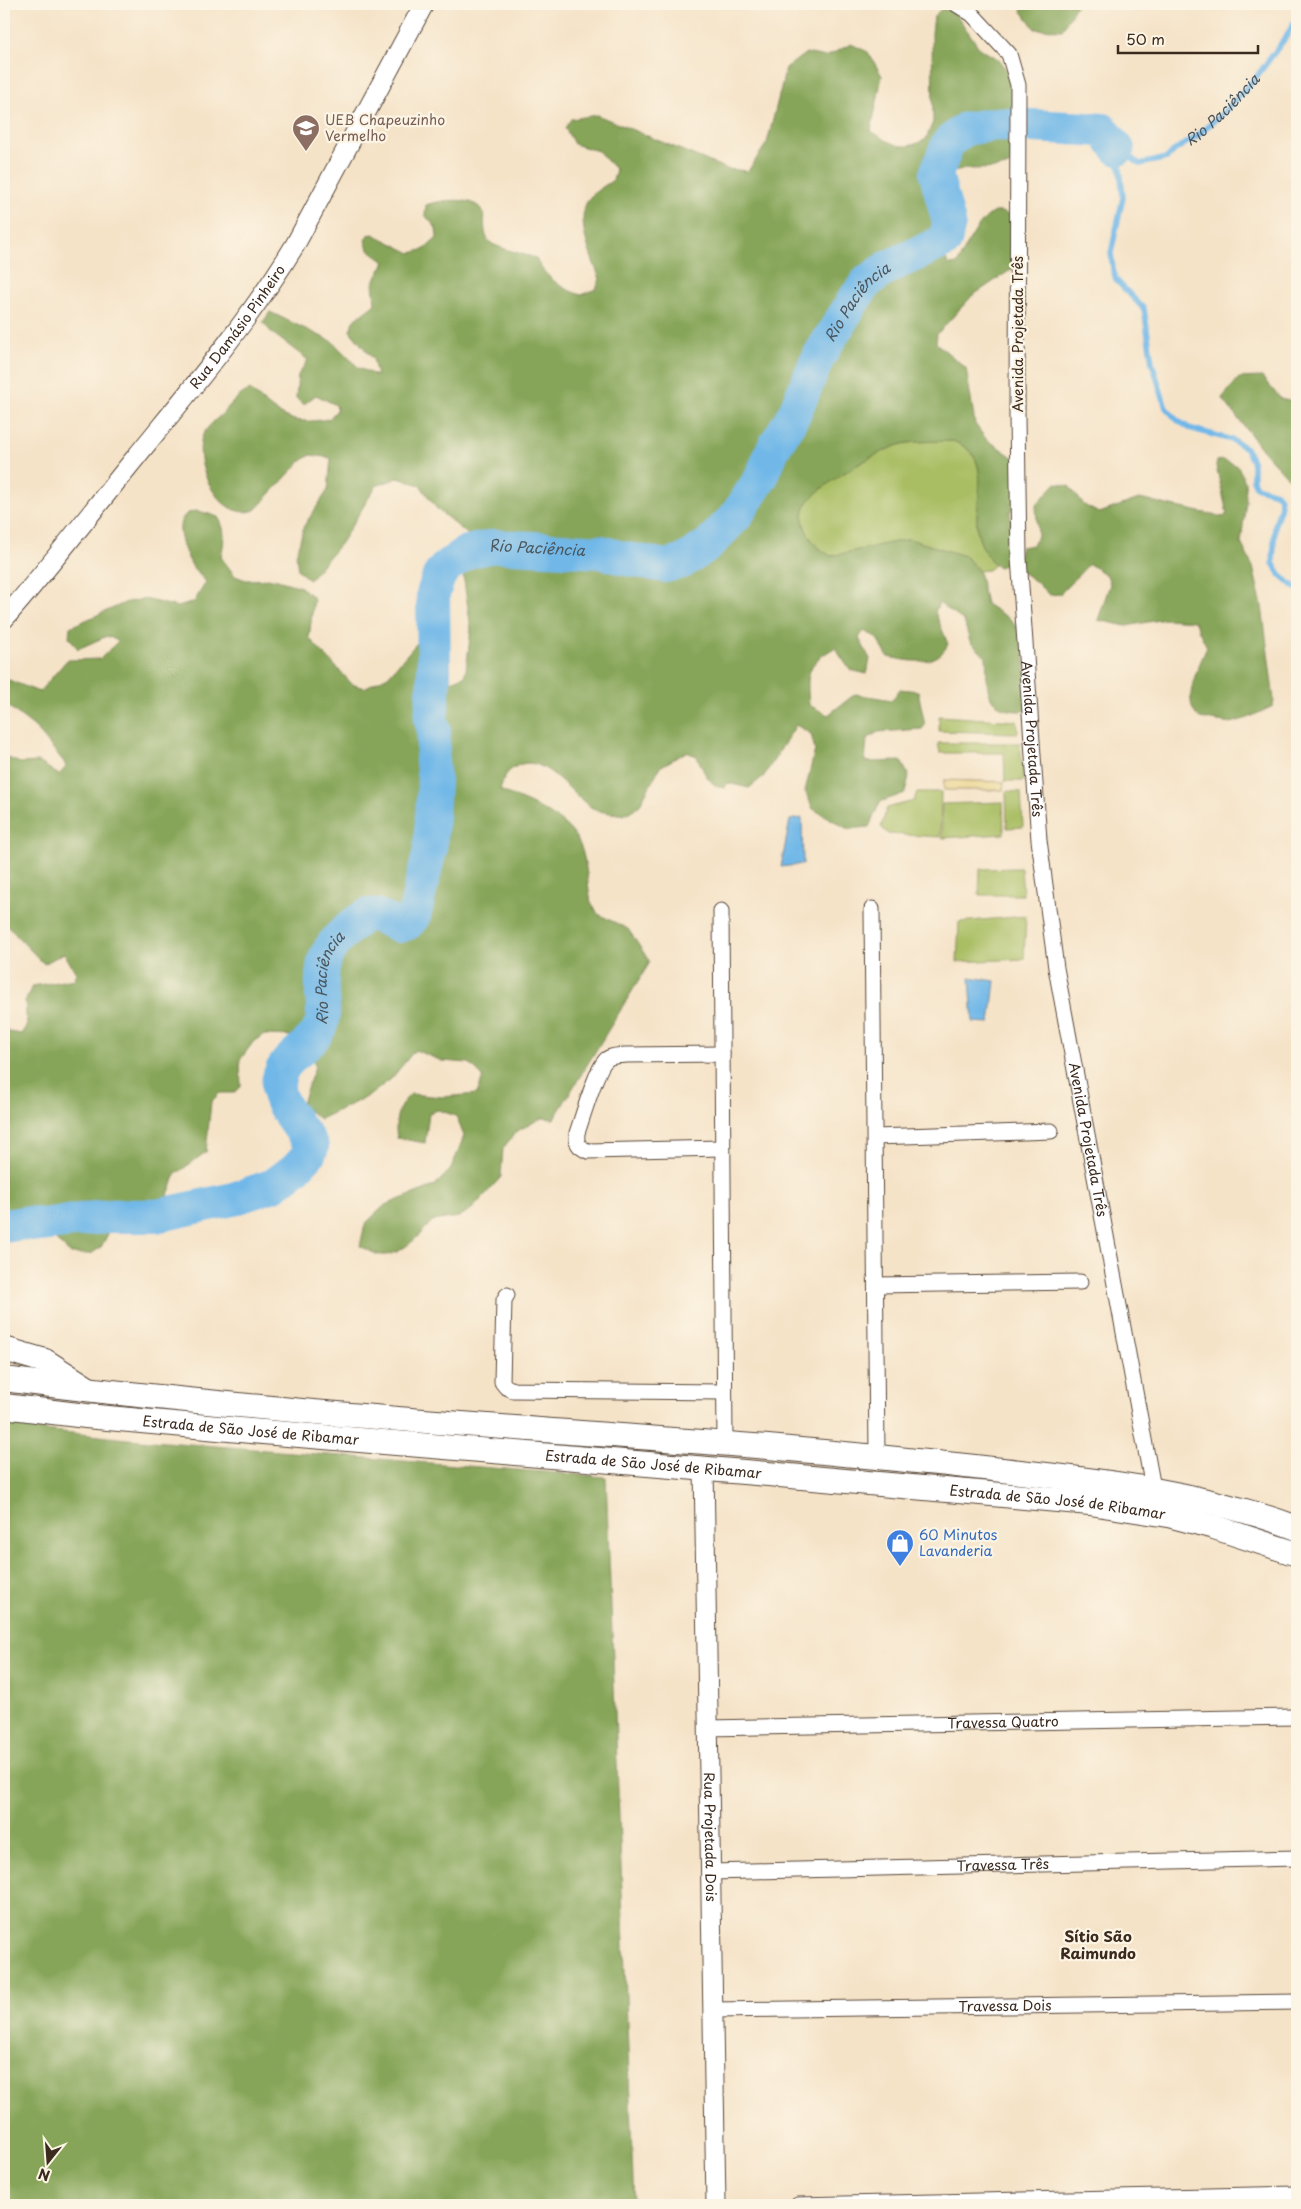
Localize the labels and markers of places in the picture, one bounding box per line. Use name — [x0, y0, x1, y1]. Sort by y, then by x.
place label: UEB Chapeuzinho Vermelho — [325, 109, 445, 146]
school or university icon: UEB Chapeuzinho Vermelho — [291, 113, 321, 152]
place label: 60 Minutos Lavanderia — [919, 1524, 997, 1561]
shop icon: 60 Minutos Lavanderia — [885, 1528, 915, 1567]

